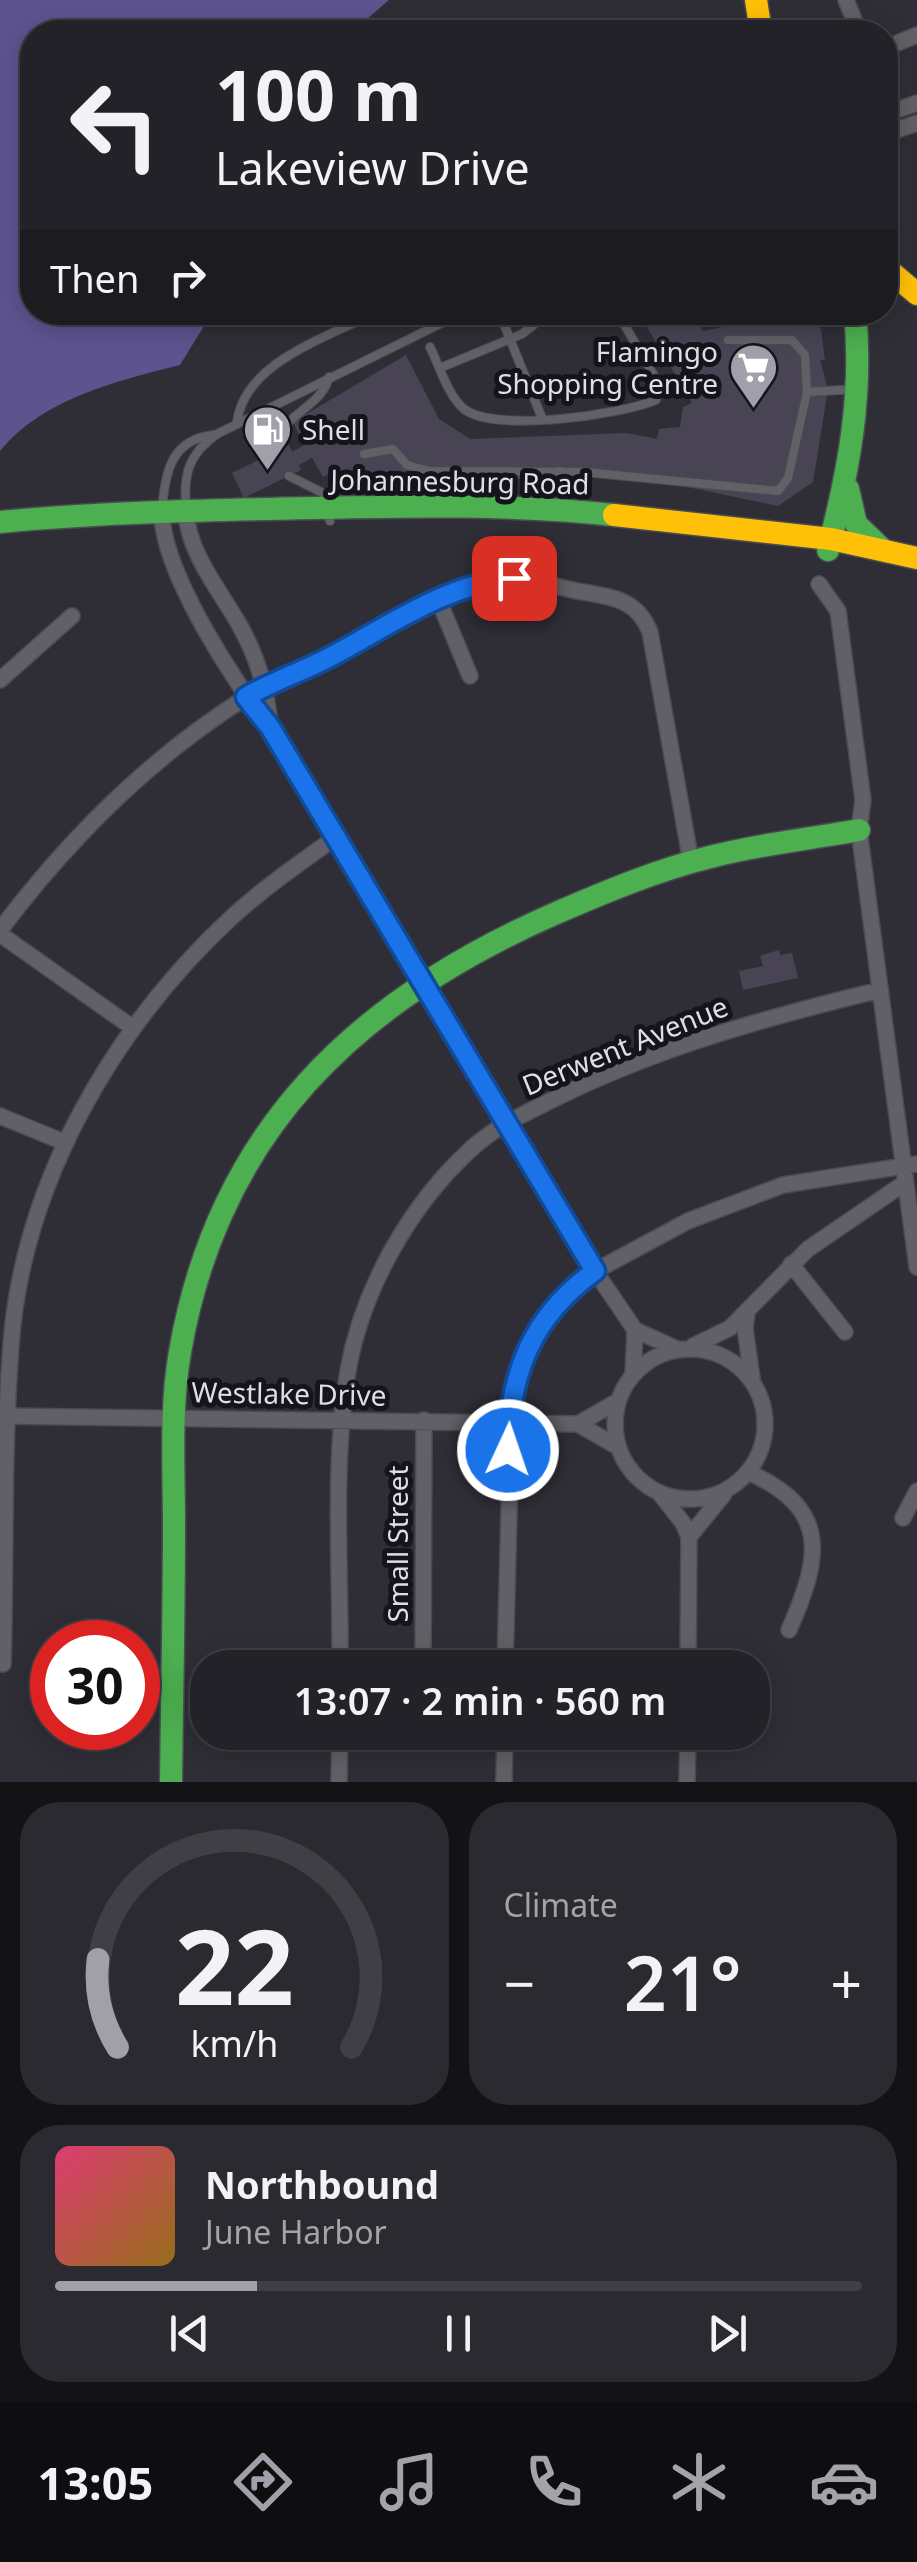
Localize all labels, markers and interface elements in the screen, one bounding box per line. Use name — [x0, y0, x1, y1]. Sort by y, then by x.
text: 100 m — [215, 46, 422, 142]
icon: left — [50, 60, 180, 190]
text: Lakeview Drive — [215, 137, 530, 198]
icon: right — [160, 250, 215, 305]
text: Then — [50, 252, 140, 304]
place label: Flamingo Shopping Centre — [497, 332, 718, 402]
supermarket icon: Flamingo Shopping Centre — [727, 342, 779, 410]
fuel station icon: Shell — [241, 404, 293, 472]
place label: Shell — [302, 410, 365, 448]
street label: Johannesburg Road — [327, 460, 590, 502]
pin — [472, 536, 557, 621]
icon: arrive — [487, 551, 542, 606]
street label: Derwent Avenue — [516, 987, 733, 1104]
street label: Westlake Drive — [191, 1372, 387, 1414]
position arrow — [456, 1398, 560, 1502]
street label: Small Street — [378, 1465, 416, 1623]
speed limit sign: 30 — [30, 1620, 160, 1750]
text: 13:07 · 2 min · 560 m — [294, 1674, 666, 1726]
text: Climate — [504, 1883, 618, 1926]
text: 22 — [175, 1894, 294, 2035]
text: 21° — [624, 1931, 742, 2033]
text: − — [504, 1945, 535, 2020]
text: + — [831, 1945, 862, 2020]
text: km/h — [190, 2019, 278, 2067]
text: Northbound — [205, 2158, 439, 2210]
text: June Harbor — [205, 2210, 387, 2253]
icon: previous — [162, 2306, 217, 2361]
icon: pause — [431, 2306, 486, 2361]
icon: next — [700, 2306, 755, 2361]
icon: directions — [228, 2447, 298, 2517]
icon: music — [374, 2447, 444, 2517]
icon: phone — [519, 2447, 589, 2517]
icon: climate — [664, 2447, 734, 2517]
icon: car — [809, 2447, 879, 2517]
text: 13:05 — [38, 2452, 153, 2513]

